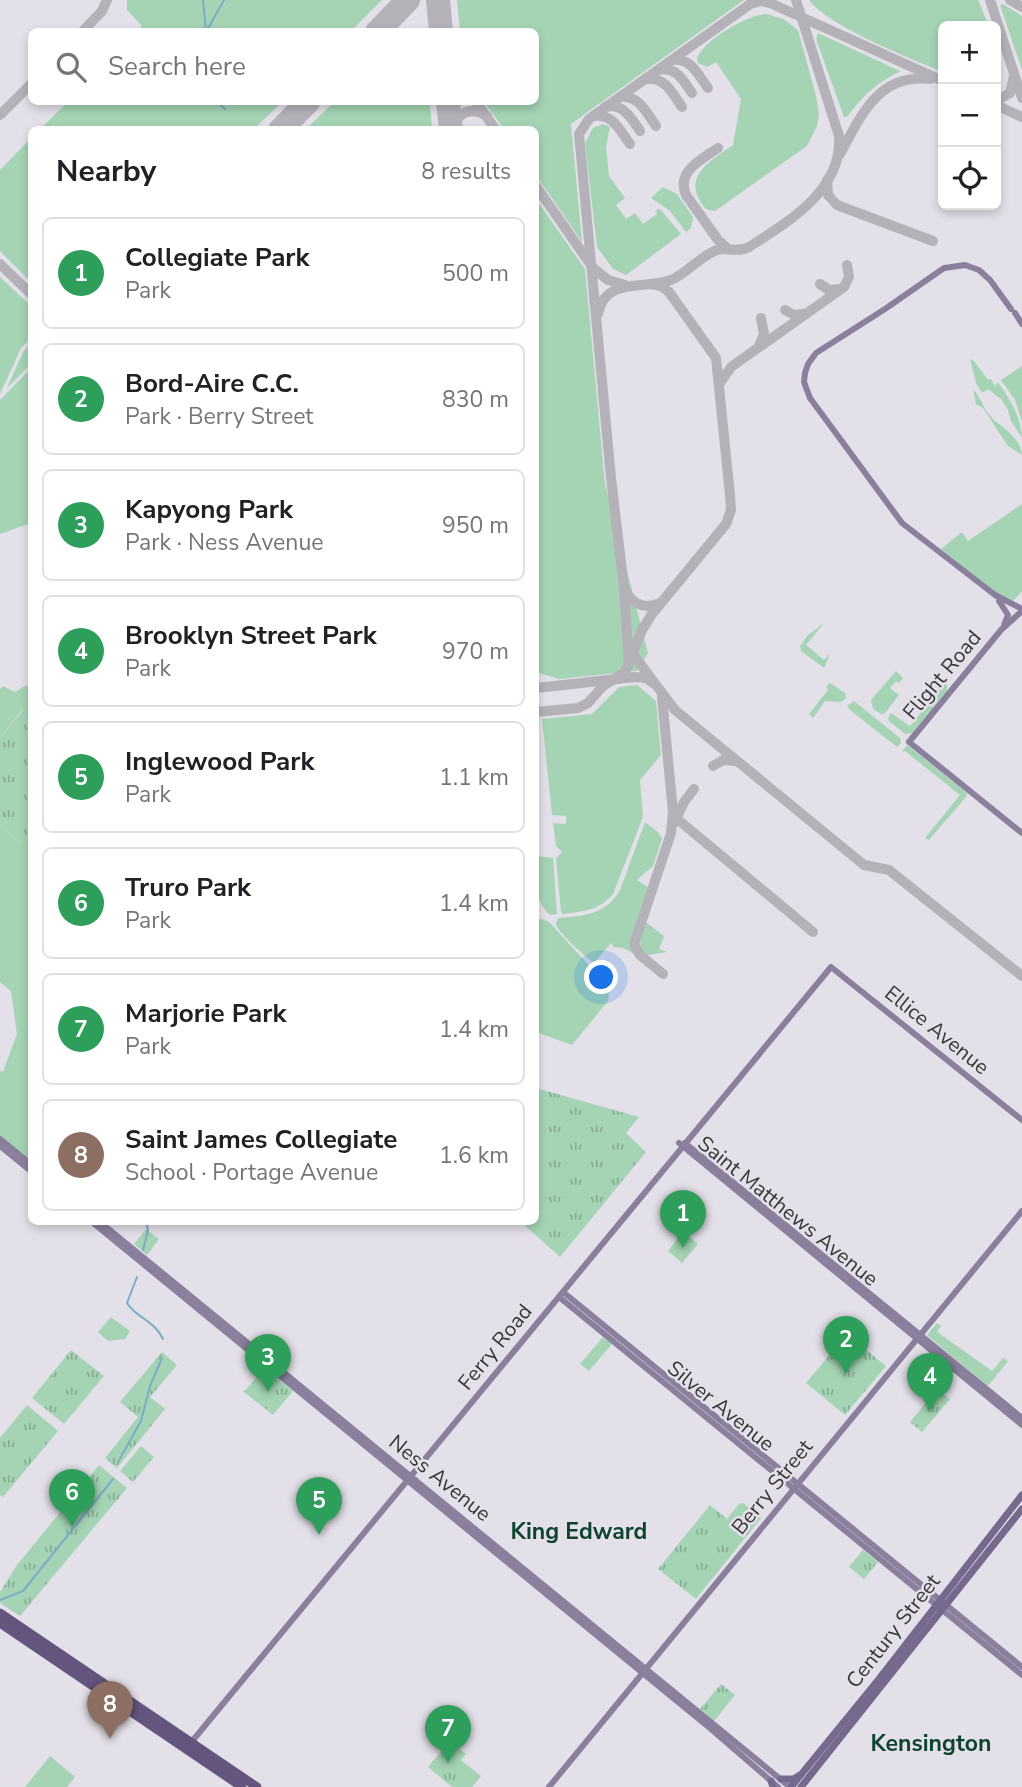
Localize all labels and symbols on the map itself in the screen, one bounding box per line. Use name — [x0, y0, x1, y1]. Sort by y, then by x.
street label: Flight Road — [896, 624, 988, 726]
your location — [584, 960, 618, 994]
street label: Ellice Avenue — [879, 979, 995, 1081]
street label: Saint Matthews Avenue — [692, 1129, 884, 1293]
pin: 1 — [660, 1190, 706, 1248]
street label: Ferry Road — [452, 1298, 538, 1396]
pin: 2 — [823, 1316, 869, 1374]
pin: 3 — [245, 1334, 291, 1392]
pin: 4 — [907, 1353, 953, 1411]
street label: Silver Avenue — [662, 1354, 780, 1458]
street label: Ness Avenue — [383, 1428, 497, 1528]
street label: Berry Street — [725, 1433, 819, 1540]
pin: 6 — [49, 1469, 95, 1527]
pin: 5 — [296, 1477, 342, 1535]
district label: King Edward — [511, 1516, 647, 1547]
street label: Century Street — [840, 1568, 947, 1694]
pin: 8 — [87, 1681, 133, 1739]
pin: 7 — [425, 1705, 471, 1763]
district label: Kensington — [871, 1728, 991, 1759]

